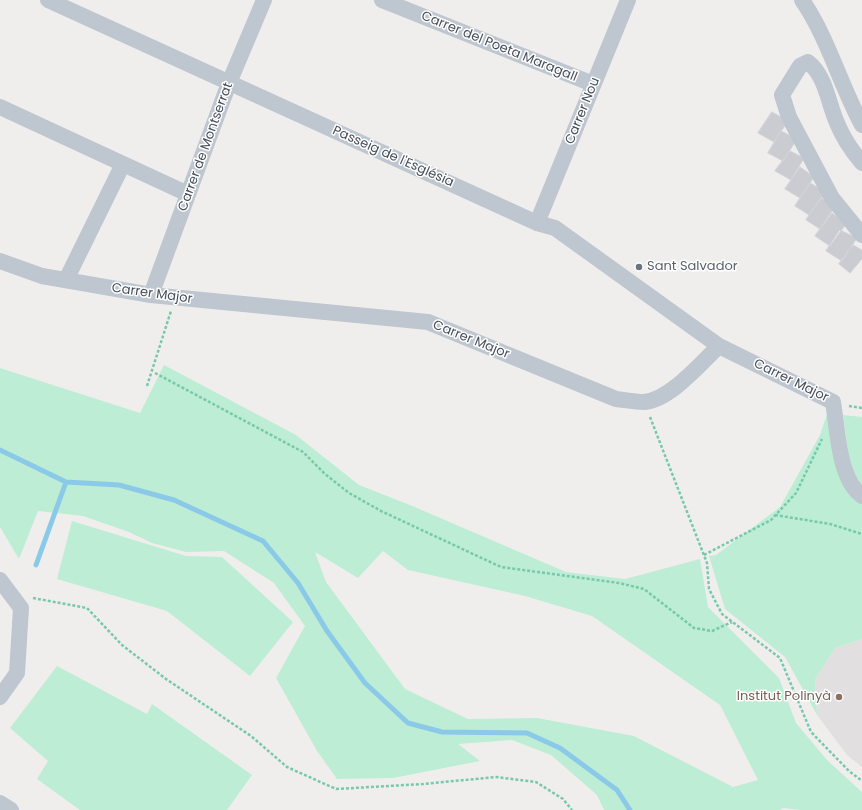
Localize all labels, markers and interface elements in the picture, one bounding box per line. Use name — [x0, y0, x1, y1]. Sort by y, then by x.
street label: Carrer del Poeta Maragall — [419, 9, 579, 85]
street label: Carrer Nou — [563, 75, 603, 147]
street label: Carrer de Montserrat — [175, 81, 237, 213]
street label: Passeig de l'Església — [330, 123, 456, 191]
place label: Sant Salvador — [647, 259, 738, 275]
marker: Sant Salvador — [634, 262, 644, 272]
street label: Carrer Major — [111, 281, 193, 307]
street label: Carrer Major — [430, 318, 512, 362]
street label: Carrer Major — [751, 356, 831, 406]
place label: Institut Polinyà — [737, 689, 831, 705]
marker: Institut Polinyà — [834, 692, 844, 702]

